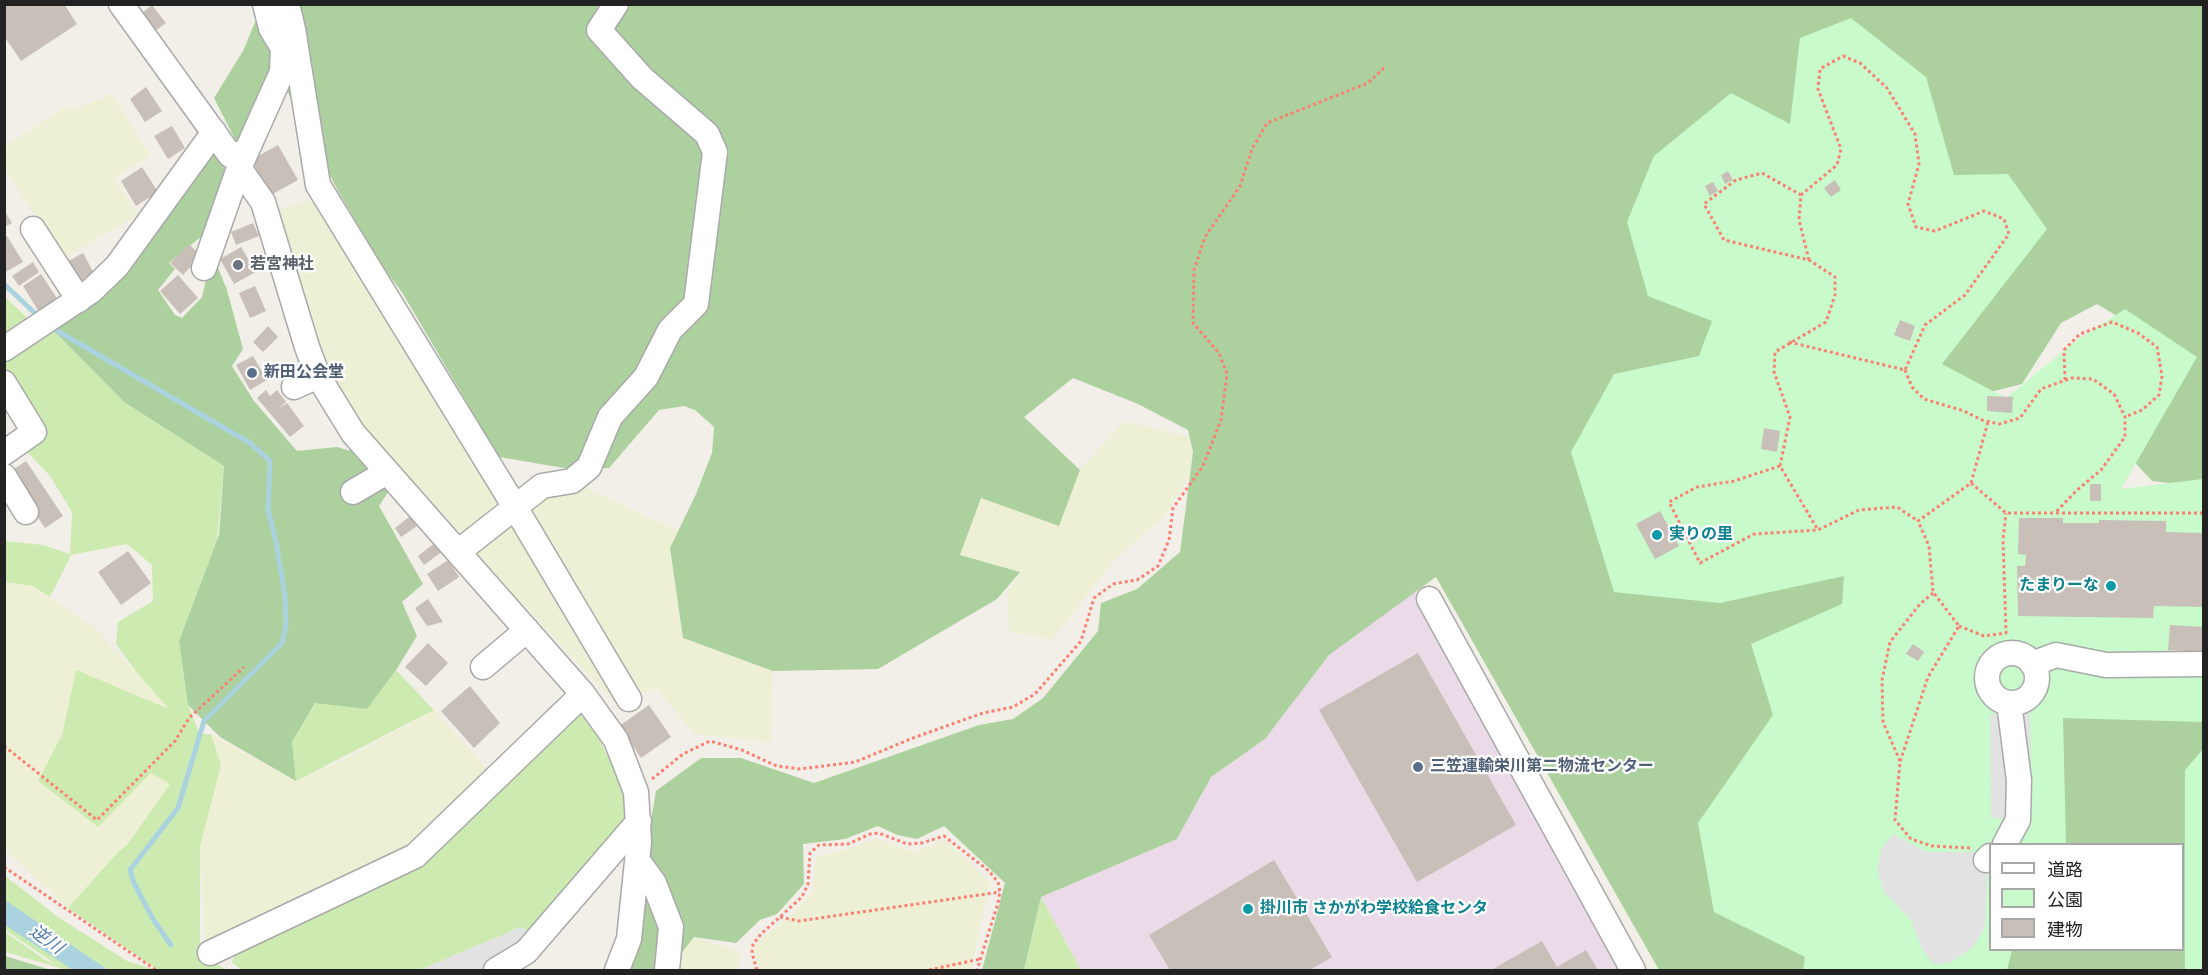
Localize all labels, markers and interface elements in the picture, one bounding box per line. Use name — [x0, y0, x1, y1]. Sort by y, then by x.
place label: 若宮神社 — [250, 255, 314, 275]
marker: 若宮神社 — [231, 258, 245, 272]
place label: 新田公会堂 — [264, 363, 344, 383]
marker: 新田公会堂 — [245, 366, 259, 380]
place label: 実りの里 — [1669, 525, 1733, 545]
marker: 実りの里 — [1650, 528, 1664, 542]
place label: たまりーな — [2019, 576, 2099, 596]
marker: たまりーな — [2104, 579, 2118, 593]
place label: 三笠運輸栄川第二物流センター — [1430, 757, 1654, 777]
marker: 三笠運輸栄川第二物流センター — [1411, 760, 1425, 774]
legend — [1989, 843, 2184, 951]
text: 道路 — [2047, 858, 2083, 881]
text: 公園 — [2047, 888, 2083, 911]
place label: 掛川市 さかがわ学校給食センタ — [1260, 899, 1488, 919]
marker: 掛川市 さかがわ学校給食センタ — [1241, 902, 1255, 916]
text: 建物 — [2047, 918, 2083, 941]
water label: 逆川 — [25, 921, 67, 959]

